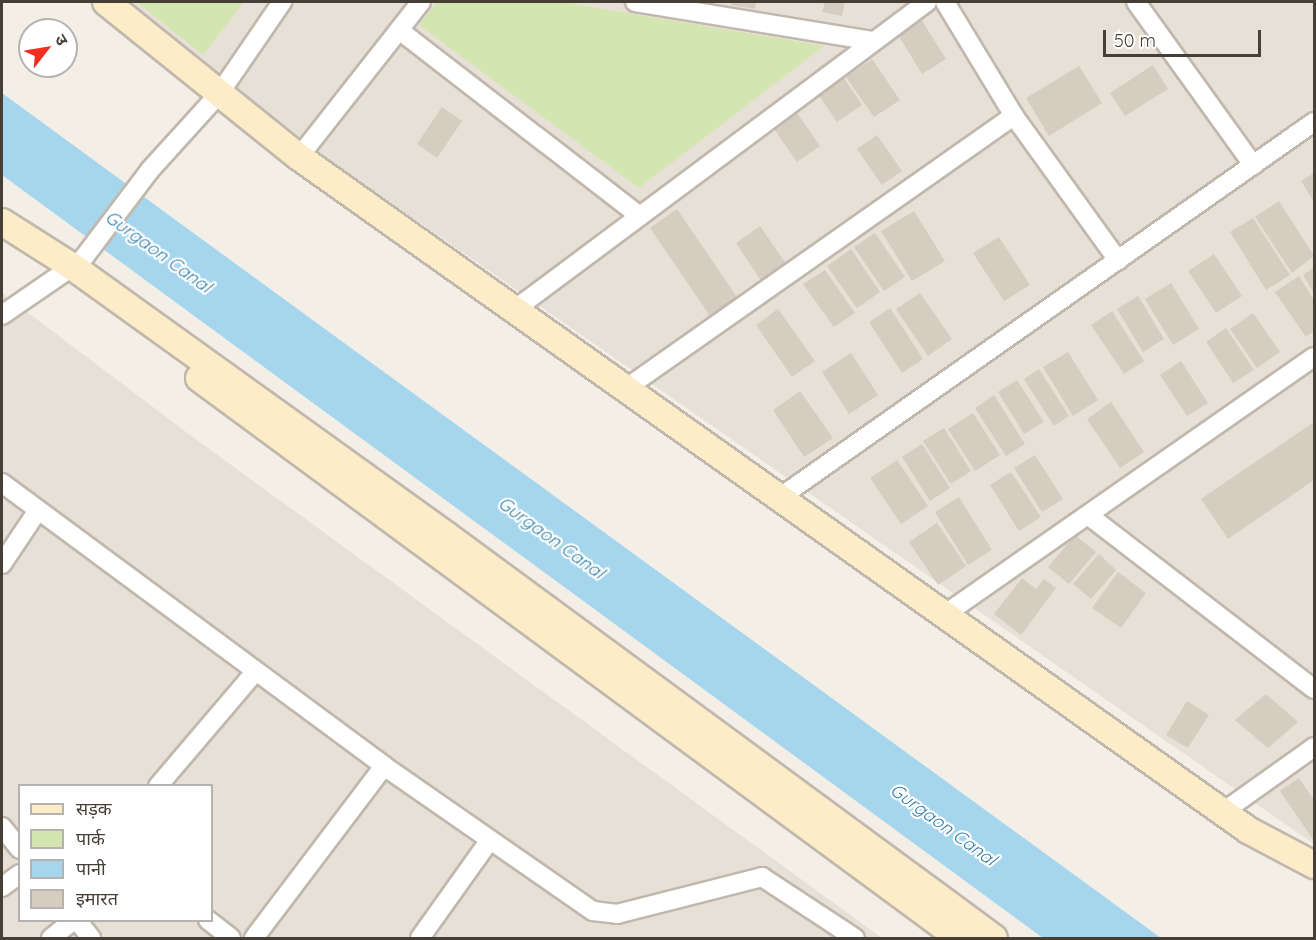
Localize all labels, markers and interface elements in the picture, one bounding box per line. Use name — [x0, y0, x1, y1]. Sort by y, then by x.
north arrow — [18, 18, 78, 78]
scale bar — [1106, 18, 1264, 56]
text: 50 m — [1114, 29, 1156, 52]
text: उ — [51, 31, 73, 49]
water label: Gurgaon Canal — [101, 206, 215, 298]
water label: Gurgaon Canal — [494, 492, 608, 584]
water label: Gurgaon Canal — [886, 779, 1000, 871]
legend — [18, 784, 213, 922]
text: सड़क — [76, 797, 112, 820]
text: पार्क — [76, 827, 105, 850]
text: पानी — [76, 857, 106, 880]
text: इमारत — [76, 887, 118, 910]

